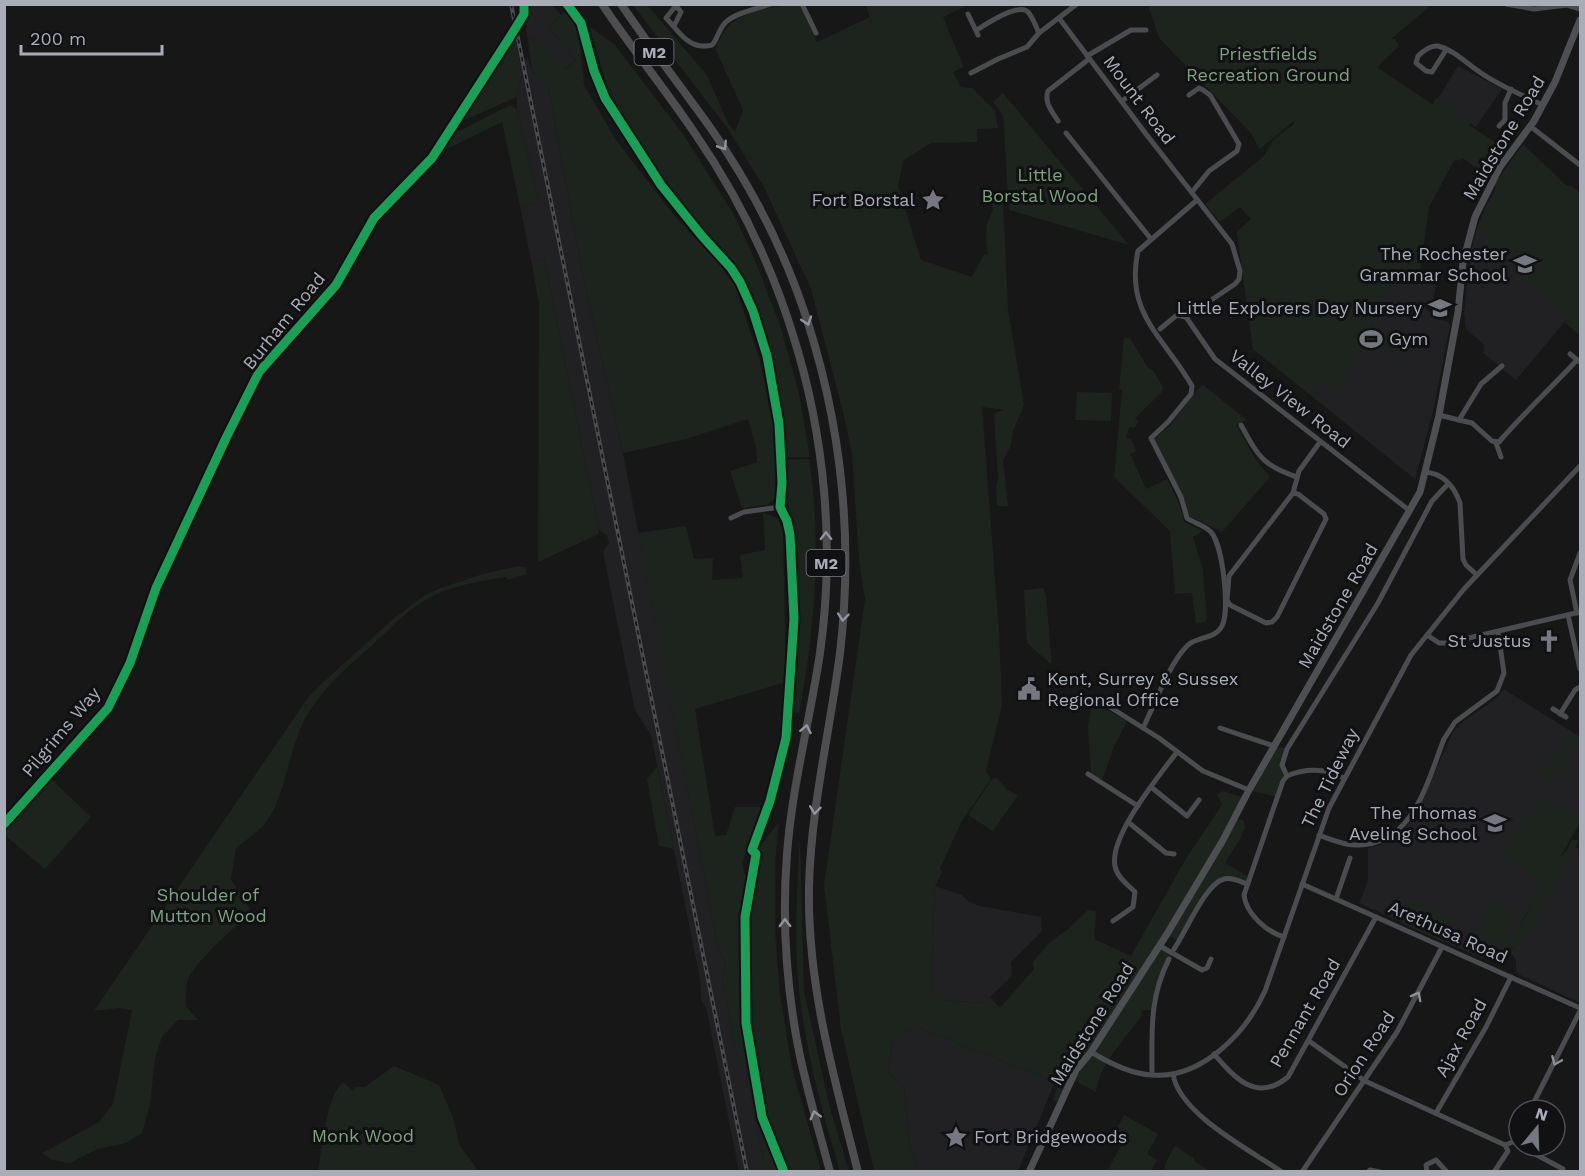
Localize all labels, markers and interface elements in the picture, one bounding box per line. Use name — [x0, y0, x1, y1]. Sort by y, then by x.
scale bar — [21, 18, 162, 56]
text: 200 m — [30, 28, 86, 49]
road number: M2 — [634, 39, 674, 65]
park label: Priestfields Recreation Ground — [1186, 43, 1350, 85]
street label: Mount Road — [1099, 51, 1180, 148]
street label: Maidstone Road — [1458, 72, 1549, 204]
one-way arrow — [715, 140, 726, 151]
park label: Little Borstal Wood — [982, 164, 1098, 206]
place icon: Fort Borstal — [920, 187, 946, 213]
place label: Fort Borstal — [811, 189, 915, 210]
place label: The Rochester Grammar School — [1359, 243, 1507, 285]
school or university icon: The Rochester Grammar School — [1512, 251, 1538, 277]
street label: Burham Road — [238, 268, 329, 373]
school or university icon: Little Explorers Day Nursery — [1427, 295, 1453, 321]
place label: Little Explorers Day Nursery — [1177, 297, 1423, 318]
one-way arrow — [800, 315, 812, 326]
sports icon: Gym — [1358, 326, 1384, 352]
place label: Gym — [1389, 328, 1428, 349]
street label: Valley View Road — [1226, 345, 1355, 452]
one-way arrow — [820, 531, 832, 540]
street label: Maidstone Road — [1293, 539, 1382, 672]
road number: M2 — [806, 550, 846, 576]
one-way arrow — [837, 613, 850, 622]
church icon: St Justus — [1536, 628, 1562, 654]
place label: St Justus — [1447, 630, 1531, 651]
place label: Kent, Surrey & Sussex Regional Office — [1047, 668, 1238, 710]
public building icon: Kent, Surrey & Sussex Regional Office — [1016, 676, 1042, 702]
street label: Pilgrims Way — [17, 682, 105, 781]
street label: The Tideway — [1296, 724, 1363, 831]
one-way arrow — [799, 725, 812, 735]
place label: The Thomas Aveling School — [1349, 802, 1477, 844]
one-way arrow — [809, 805, 821, 815]
school or university icon: The Thomas Aveling School — [1482, 810, 1508, 836]
park label: Shoulder of Mutton Wood — [149, 884, 267, 926]
street label: Arethusa Road — [1385, 896, 1511, 967]
one-way arrow — [779, 918, 792, 927]
street label: Pennant Road — [1265, 955, 1344, 1071]
street label: Maidstone Road — [1045, 958, 1138, 1089]
one-way arrow — [1410, 991, 1421, 1002]
street label: Ajax Road — [1430, 995, 1491, 1081]
street label: Orion Road — [1328, 1007, 1399, 1100]
one-way arrow — [1551, 1054, 1563, 1065]
north arrow — [1507, 1098, 1567, 1158]
text: N — [1533, 1103, 1550, 1125]
one-way arrow — [810, 1110, 822, 1121]
place icon: Fort Bridgewoods — [943, 1124, 969, 1150]
park label: Monk Wood — [312, 1125, 414, 1146]
place label: Fort Bridgewoods — [974, 1126, 1127, 1147]

